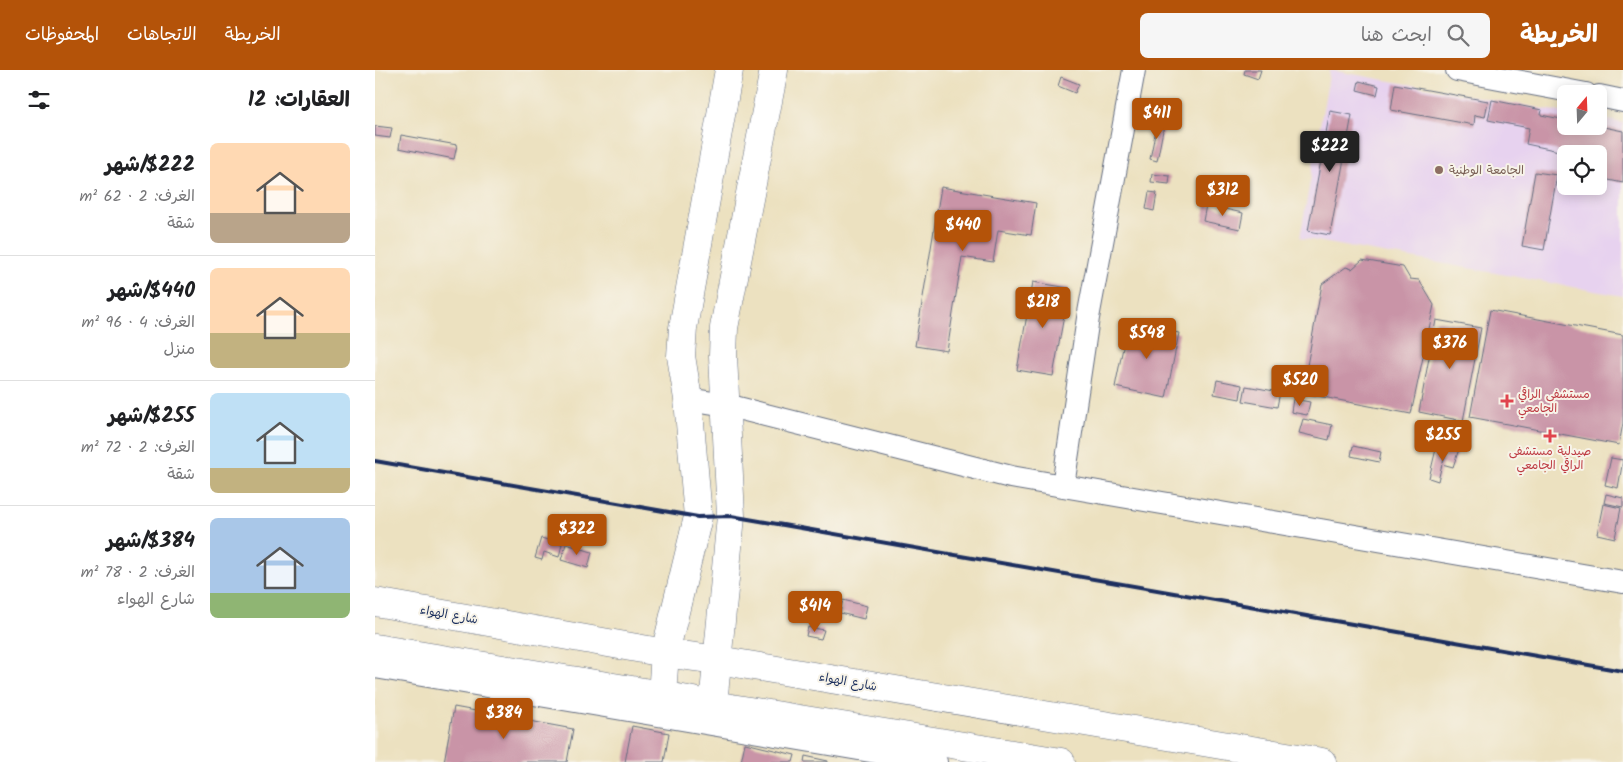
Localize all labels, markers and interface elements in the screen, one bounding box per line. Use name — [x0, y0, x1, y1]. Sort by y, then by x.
search box — [1140, 13, 1490, 58]
text: الخريطة — [1520, 16, 1598, 55]
text: المحفوظات — [25, 21, 99, 50]
text: الاتجاهات — [127, 21, 197, 50]
text: الخريطة — [225, 21, 281, 50]
text: ابحث هنا — [1361, 21, 1432, 51]
icon: search — [1444, 21, 1472, 49]
text: العقارات: 12 — [248, 84, 350, 117]
north arrow — [1557, 85, 1607, 135]
map controls — [1557, 85, 1607, 195]
icon: filters — [25, 86, 53, 114]
pin: $411 — [1127, 98, 1187, 140]
text: $411 — [1143, 101, 1171, 126]
pin: $222 — [1300, 131, 1360, 173]
text: $222 — [1311, 134, 1349, 159]
button: locate — [1557, 145, 1607, 195]
text: $222/شهر — [105, 149, 195, 182]
place label: الجامعة الوطنية — [1449, 161, 1524, 180]
icon: home — [250, 163, 310, 223]
marker: الجامعة الوطنية — [1433, 164, 1445, 176]
pin: $312 — [1193, 174, 1253, 217]
text: $312 — [1207, 178, 1239, 203]
text: الغرف: 2 · 62 m² — [80, 184, 195, 209]
pin: $440 — [933, 210, 993, 252]
text: شقة — [167, 211, 195, 236]
text: $440 — [945, 213, 981, 238]
text: $440/شهر — [108, 275, 195, 308]
pin: $218 — [1013, 286, 1073, 329]
icon: home — [250, 288, 310, 348]
text: $218 — [1026, 290, 1060, 315]
text: الغرف: 4 · 96 m² — [81, 310, 195, 335]
pin: $548 — [1117, 318, 1177, 360]
text: $548 — [1129, 321, 1165, 346]
pin: $376 — [1420, 328, 1480, 370]
text: $376 — [1433, 331, 1467, 356]
text: منزل — [163, 337, 195, 362]
pin: $520 — [1270, 364, 1330, 407]
text: $520 — [1282, 368, 1318, 393]
place label: مستشفى الراقي الجامعي — [1518, 385, 1590, 419]
marker: مستشفى الراقي الجامعي — [1500, 394, 1514, 408]
text: $255/شهر — [108, 400, 195, 433]
icon: home — [250, 413, 310, 473]
pin: $255 — [1413, 420, 1473, 462]
text: $255 — [1426, 423, 1461, 448]
marker: صيدلية مستشفى الراقي الجامعي — [1544, 430, 1556, 442]
text: الغرف: 2 · 72 m² — [81, 435, 195, 460]
place label: صيدلية مستشفى الراقي الجامعي — [1509, 442, 1591, 476]
text: شقة — [167, 462, 195, 487]
pin: $322 — [547, 514, 607, 556]
text: $322 — [559, 517, 595, 542]
text: $384/شهر — [106, 525, 195, 558]
icon: home — [250, 538, 310, 598]
text: الغرف: 2 · 78 m² — [81, 560, 195, 585]
text: شارع الهواء — [117, 587, 195, 612]
pin: $414 — [785, 590, 845, 633]
text: $414 — [799, 594, 831, 619]
street label: شارع الهواء — [419, 601, 479, 629]
street label: شارع الهواء — [818, 668, 878, 696]
pin: $384 — [474, 698, 534, 740]
text: $384 — [486, 701, 522, 726]

